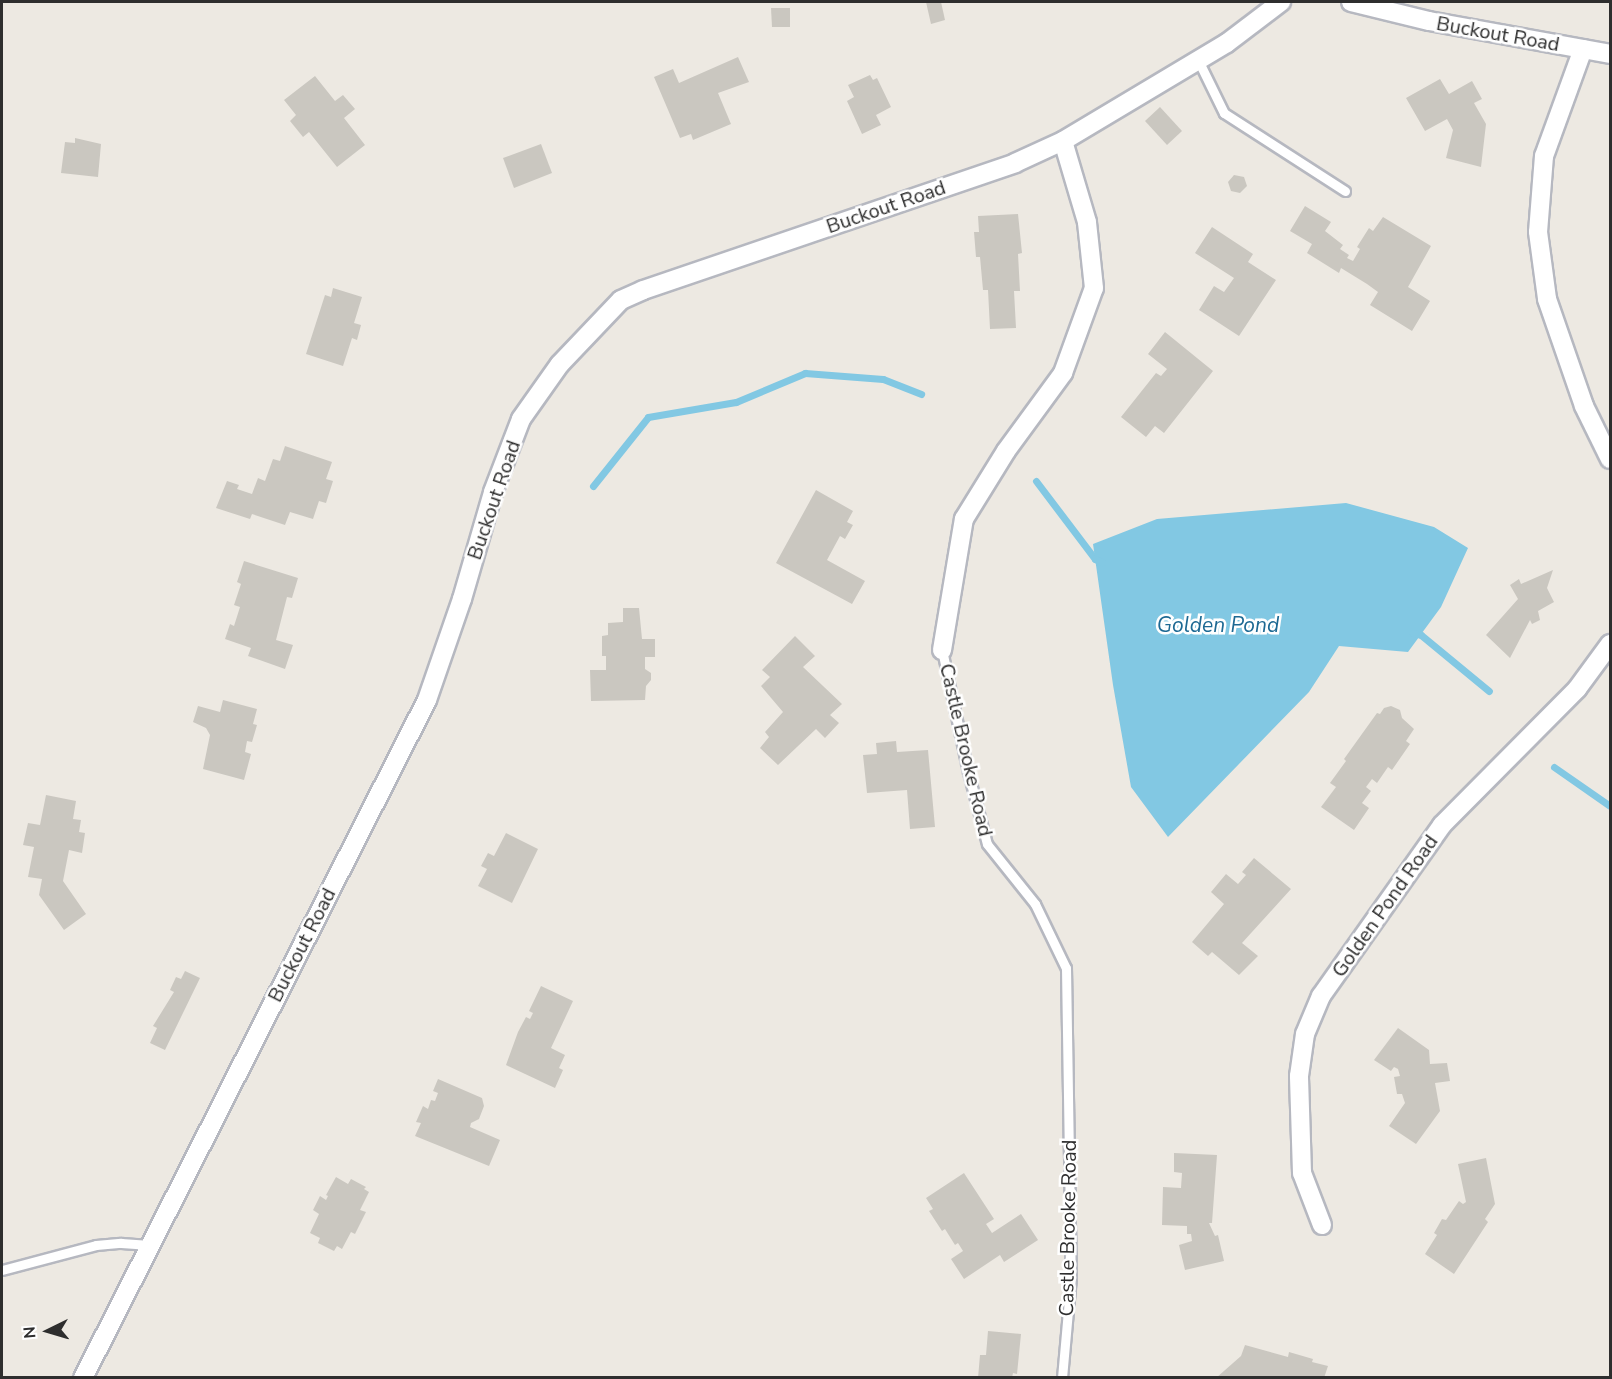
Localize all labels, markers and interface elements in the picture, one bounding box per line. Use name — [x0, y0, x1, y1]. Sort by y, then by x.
street label: Buckout Road — [1434, 11, 1562, 57]
street label: Buckout Road — [823, 175, 949, 239]
street label: Buckout Road — [462, 437, 526, 563]
water label: Golden Pond — [1157, 612, 1279, 638]
street label: Castle Brooke Road — [934, 661, 998, 839]
street label: Golden Pond Road — [1327, 830, 1443, 982]
street label: Buckout Road — [263, 884, 341, 1006]
street label: Castle Brooke Road — [1054, 1139, 1082, 1317]
north arrow — [18, 1301, 78, 1361]
text: N — [19, 1326, 42, 1339]

